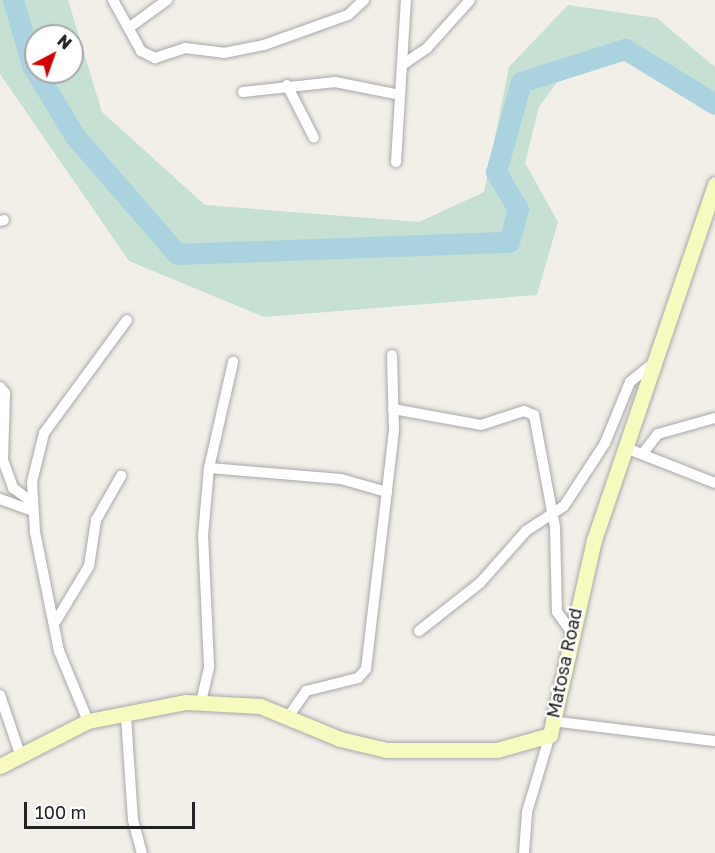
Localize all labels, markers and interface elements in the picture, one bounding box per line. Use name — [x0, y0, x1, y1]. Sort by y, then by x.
north arrow — [24, 24, 84, 84]
text: N — [53, 30, 76, 53]
street label: Matosa Road — [542, 606, 586, 720]
scale bar — [27, 790, 198, 828]
text: 100 m — [35, 801, 86, 823]

